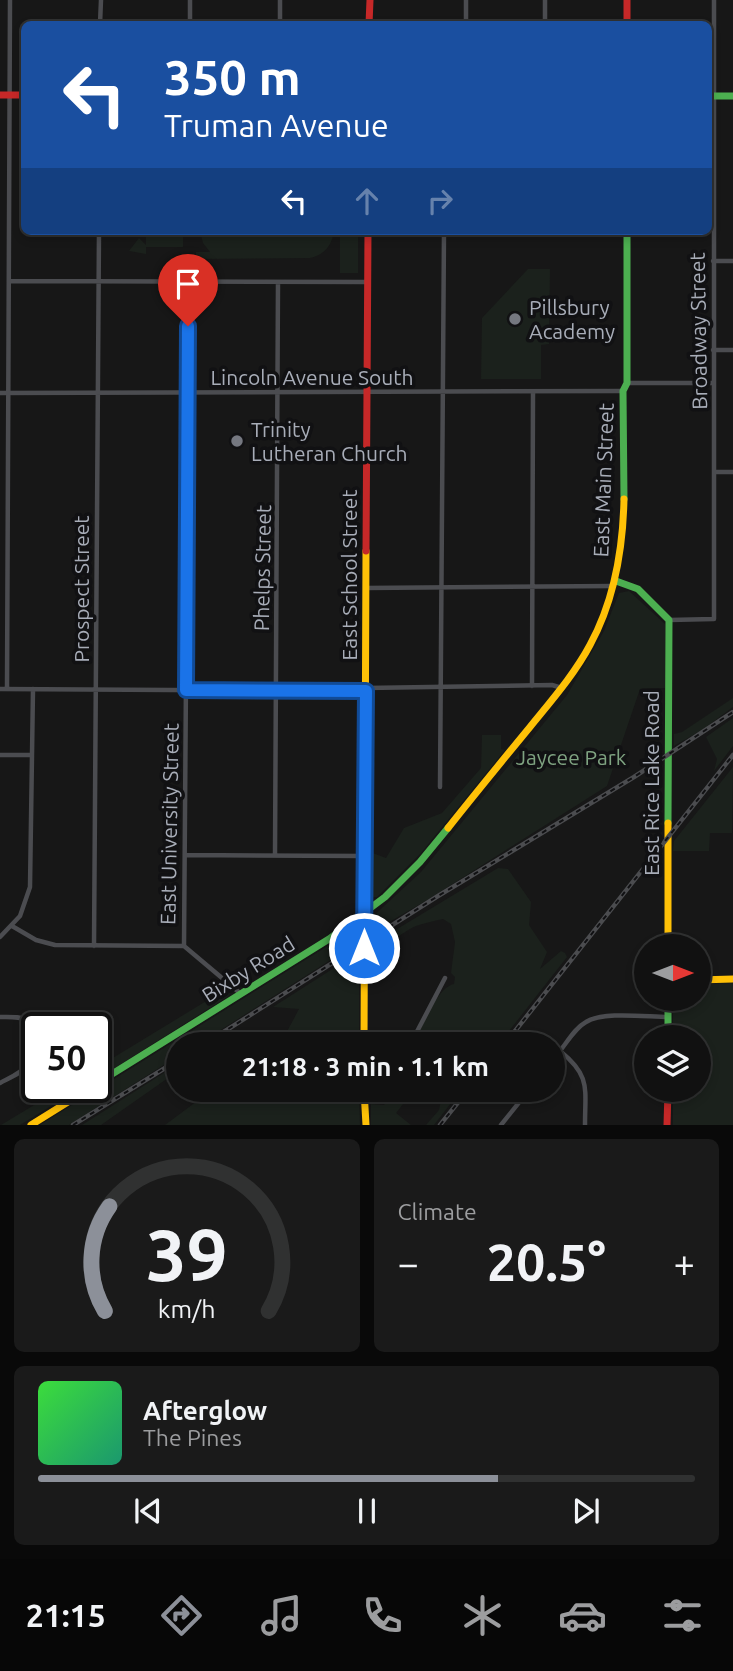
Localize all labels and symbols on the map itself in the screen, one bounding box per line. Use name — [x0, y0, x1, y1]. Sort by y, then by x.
street label: Broadway Street — [685, 252, 711, 410]
pin — [158, 254, 218, 326]
place label: Pillsbury Academy — [529, 295, 615, 343]
marker: Pillsbury Academy — [507, 311, 523, 327]
street label: Lincoln Avenue South — [210, 365, 414, 389]
street label: East Main Street — [588, 402, 618, 558]
place label: Trinity Lutheran Church — [251, 417, 408, 465]
marker: Trinity Lutheran Church — [229, 433, 245, 449]
street label: East School Street — [337, 489, 361, 661]
street label: Phelps Street — [249, 505, 275, 631]
street label: Prospect Street — [69, 515, 93, 663]
street label: East Rice Lake Road — [639, 690, 663, 876]
street label: East University Street — [155, 723, 183, 925]
park label: Jaycee Park — [516, 745, 627, 769]
position arrow — [327, 911, 401, 985]
street label: Bixby Road — [197, 931, 299, 1007]
north arrow — [634, 934, 710, 1012]
speed limit sign: 50 — [21, 1012, 112, 1103]

